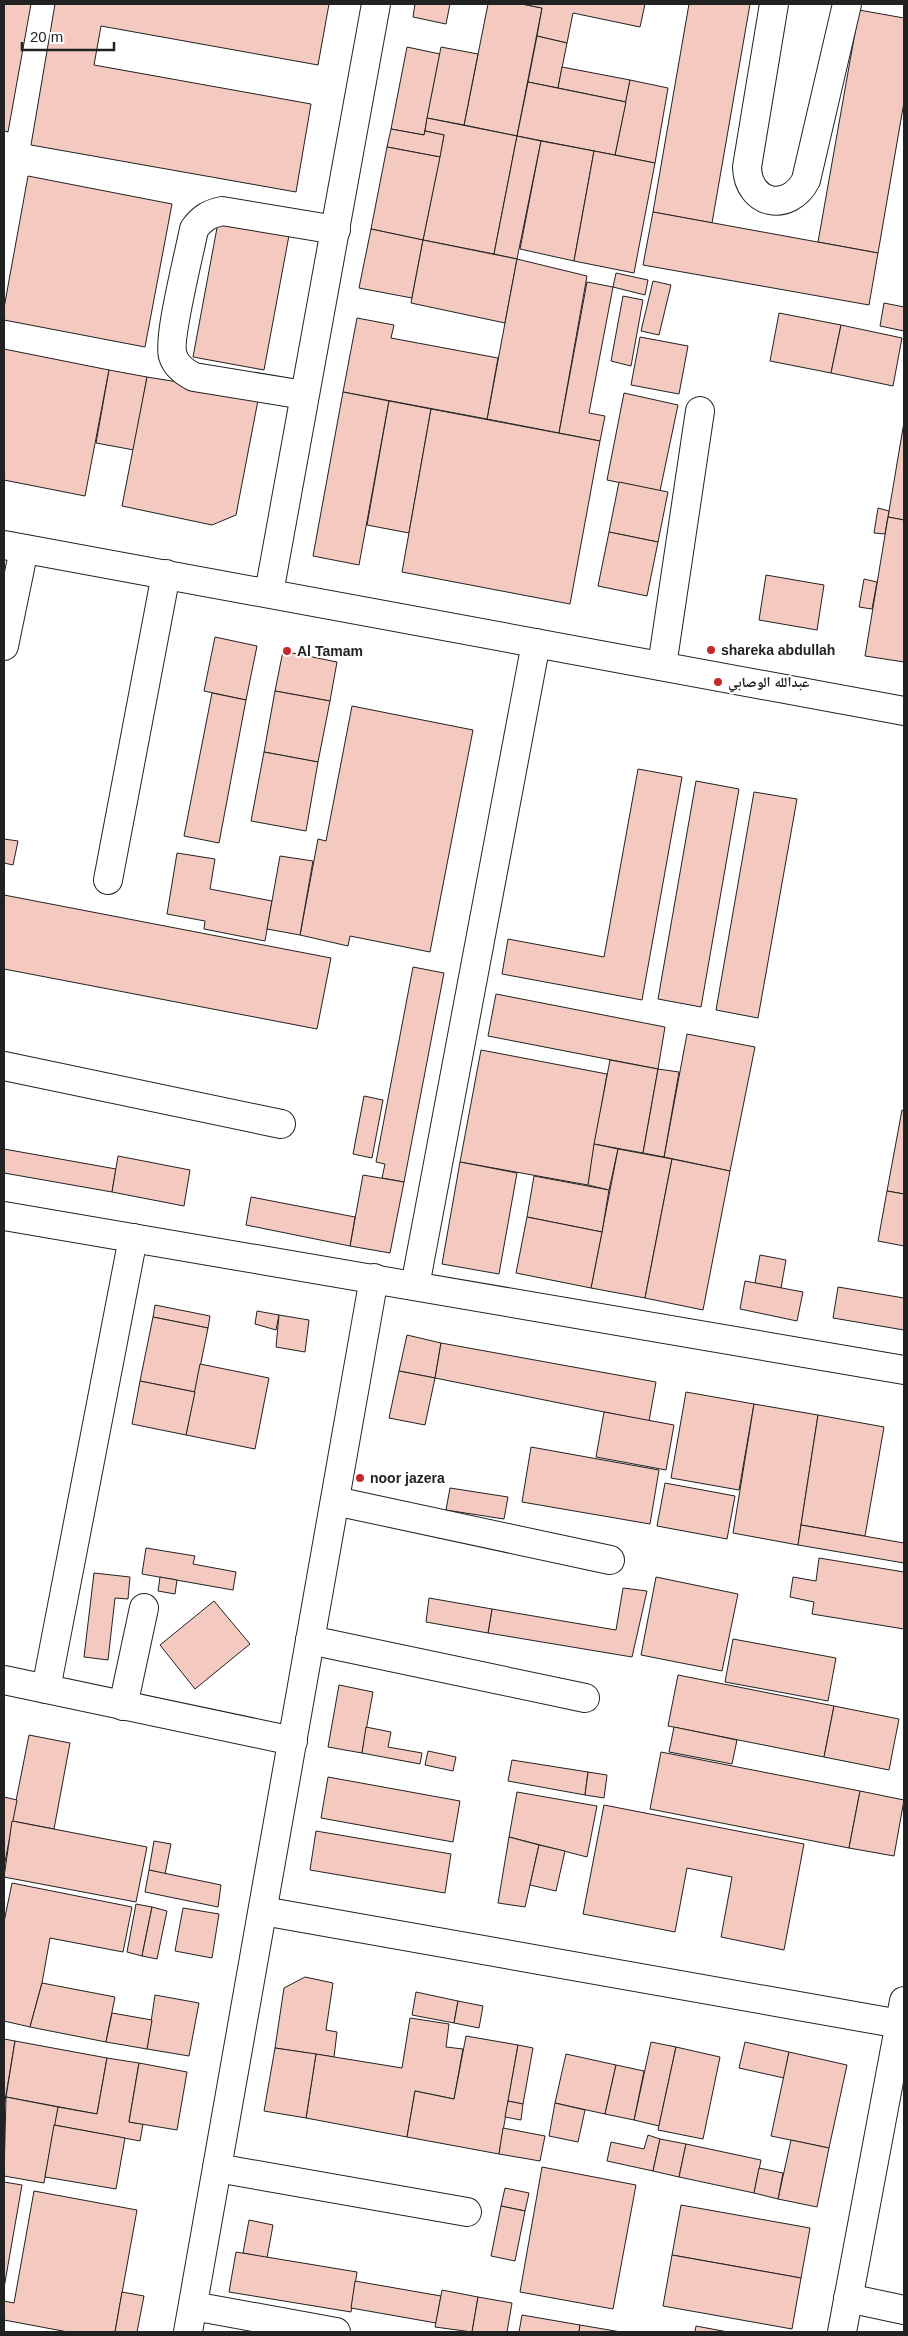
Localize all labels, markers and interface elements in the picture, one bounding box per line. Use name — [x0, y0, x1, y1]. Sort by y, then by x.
scale bar — [22, 20, 115, 52]
text: 20 m — [30, 28, 63, 45]
place label: shareka abdullah — [721, 642, 835, 658]
place label: Al Tamam — [297, 643, 363, 659]
marker: shareka abdullah — [705, 644, 717, 656]
marker: Al Tamam — [281, 645, 293, 657]
place label: عبدالله الوصابي — [728, 674, 810, 693]
marker: عبدالله الوصابي — [712, 676, 724, 688]
place label: noor jazera — [370, 1470, 445, 1486]
marker: noor jazera — [354, 1472, 366, 1484]

